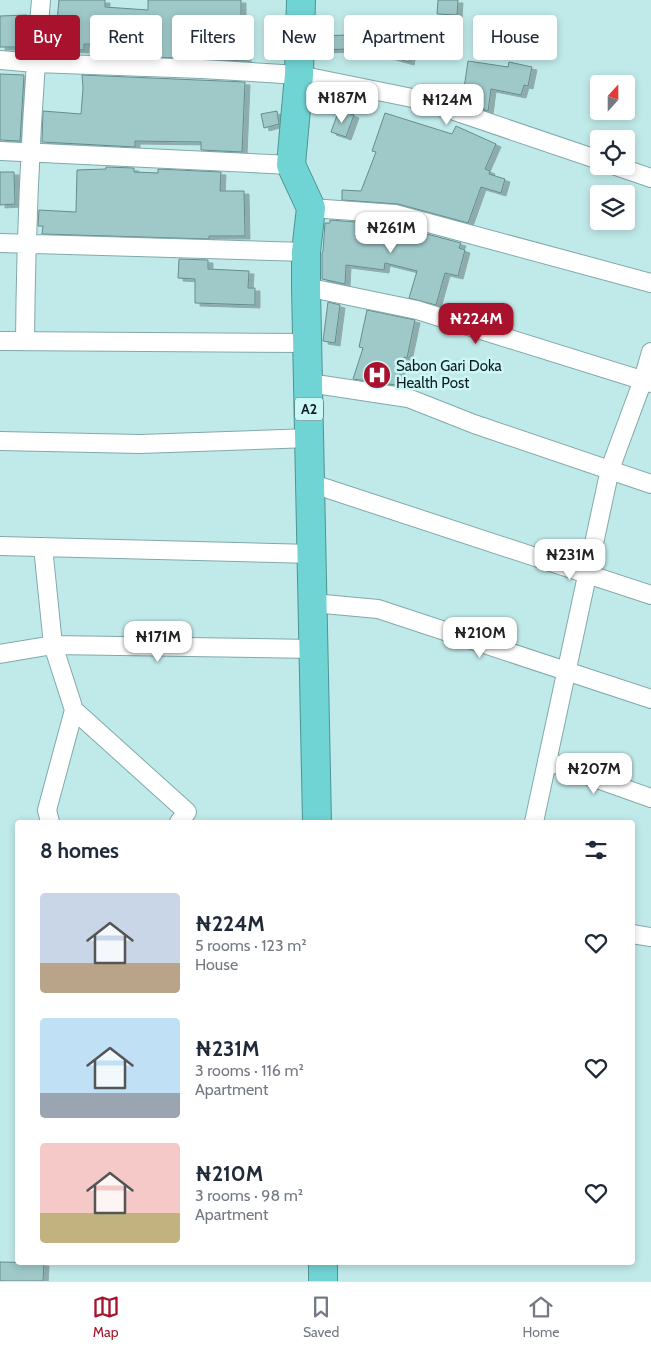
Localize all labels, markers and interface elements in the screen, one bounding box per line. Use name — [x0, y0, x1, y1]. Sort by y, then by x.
chip: Buy — [15, 15, 80, 60]
chip: Rent — [90, 15, 162, 60]
chip: Filters — [172, 15, 254, 60]
chip: New — [264, 15, 334, 60]
chip: Apartment — [344, 15, 463, 60]
chip: House — [473, 15, 557, 60]
north arrow — [590, 75, 635, 120]
map controls — [590, 75, 635, 230]
pin: ₦187M — [307, 82, 377, 124]
pin: ₦124M — [412, 84, 482, 126]
text: ₦187M — [317, 88, 367, 107]
text: ₦124M — [422, 90, 472, 109]
button: locate — [590, 130, 635, 175]
button: layers — [590, 185, 635, 230]
pin: ₦261M — [356, 212, 426, 254]
text: ₦261M — [366, 218, 416, 237]
pin: ₦224M — [441, 302, 511, 345]
text: ₦224M — [449, 309, 503, 328]
place label: Sabon Gari Doka Health Post — [396, 357, 503, 392]
hospital icon: Sabon Gari Doka Health Post — [362, 360, 392, 390]
road number: A2 — [295, 398, 323, 420]
pin: ₦231M — [535, 538, 605, 581]
text: ₦231M — [545, 545, 595, 564]
pin: ₦210M — [445, 616, 515, 659]
pin: ₦171M — [123, 620, 193, 663]
text: ₦210M — [454, 623, 506, 642]
text: ₦171M — [135, 627, 181, 646]
pin: ₦207M — [559, 752, 629, 795]
text: ₦207M — [567, 759, 621, 778]
icon: filters — [582, 836, 610, 864]
text: 8 homes — [40, 838, 119, 863]
text: ₦224M — [195, 911, 265, 936]
icon: home — [80, 913, 140, 973]
icon: heart — [582, 929, 610, 957]
text: 5 rooms · 123 m² — [195, 936, 307, 955]
text: House — [195, 955, 238, 974]
text: ₦231M — [195, 1036, 260, 1061]
icon: home — [80, 1038, 140, 1098]
icon: heart — [582, 1054, 610, 1082]
text: 3 rooms · 116 m² — [195, 1061, 304, 1080]
text: Apartment — [195, 1080, 268, 1099]
text: ₦210M — [195, 1161, 263, 1186]
icon: home — [80, 1163, 140, 1223]
icon: heart — [582, 1179, 610, 1207]
text: 3 rooms · 98 m² — [195, 1186, 303, 1205]
text: Apartment — [195, 1205, 268, 1224]
tab: Map — [92, 1293, 120, 1341]
tab: Saved — [303, 1293, 339, 1341]
tab: Home — [523, 1293, 559, 1341]

